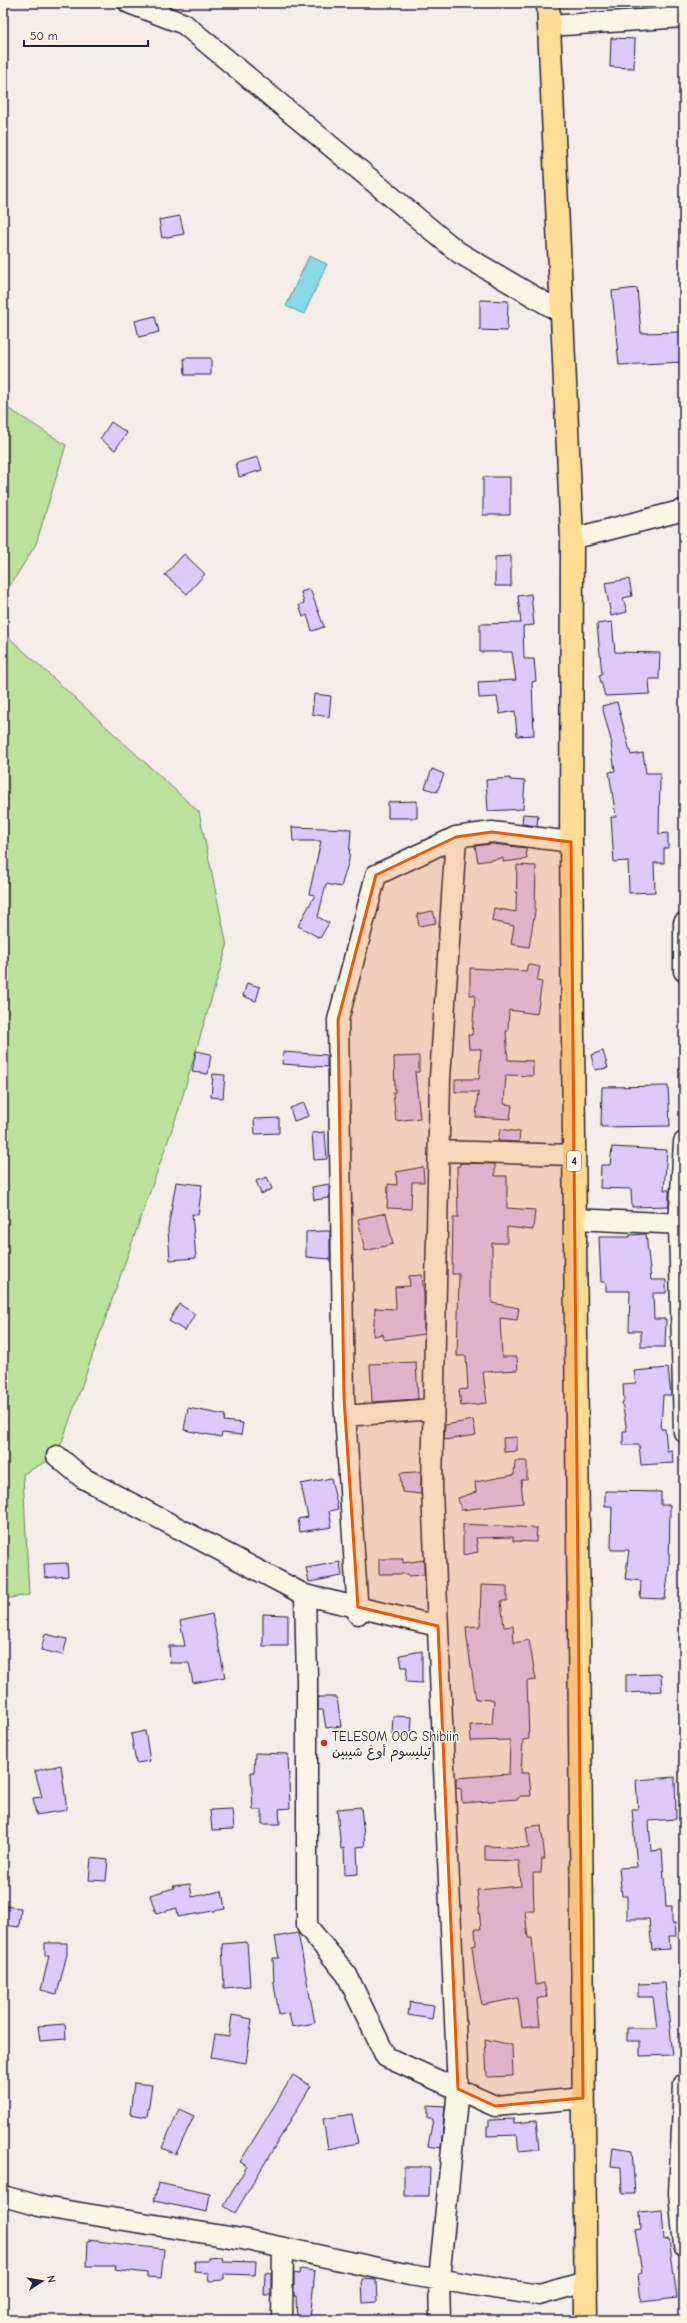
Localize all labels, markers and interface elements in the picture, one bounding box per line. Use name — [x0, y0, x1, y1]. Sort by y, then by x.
scale bar — [24, 22, 148, 48]
text: 50 m — [30, 29, 58, 43]
road number: 4 — [567, 1151, 581, 1171]
place label: TELESOM OOG Shibiin تيليسوم أوغ شيبين — [332, 1729, 459, 1762]
marker: TELESOM OOG Shibiin تيليسوم أوغ شيبين — [319, 1738, 329, 1748]
north arrow — [22, 2261, 62, 2301]
text: N — [44, 2274, 58, 2284]

